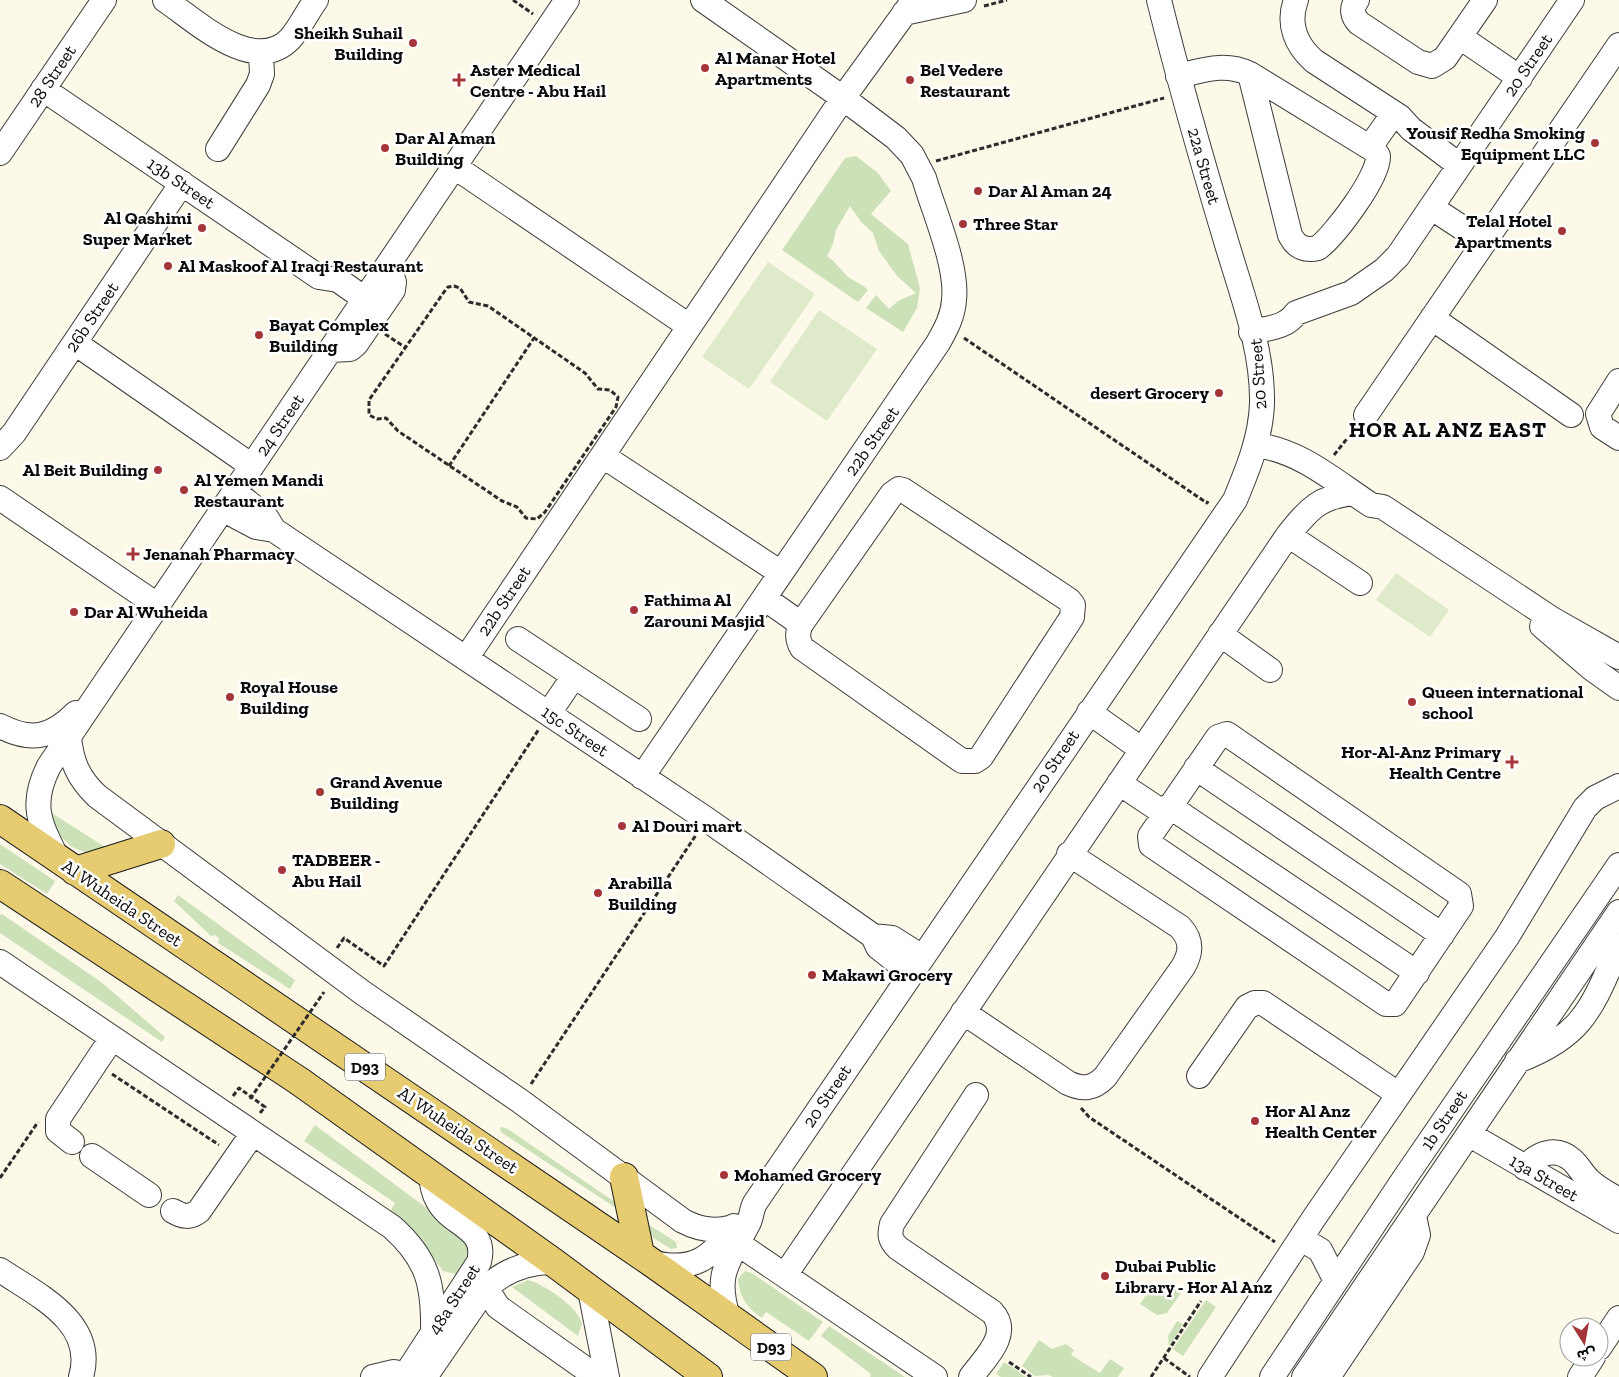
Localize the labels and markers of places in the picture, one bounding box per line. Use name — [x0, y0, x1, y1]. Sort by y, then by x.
place label: Sheikh Suhail Building — [294, 22, 403, 65]
marker: Sheikh Suhail Building — [407, 37, 419, 49]
place label: Al Manar Hotel Apartments — [715, 47, 836, 90]
place label: Aster Medical Centre - Abu Hail — [470, 59, 606, 102]
place label: Bel Vedere Restaurant — [920, 59, 1011, 102]
marker: Al Manar Hotel Apartments — [699, 62, 711, 74]
marker: Aster Medical Centre - Abu Hail — [452, 73, 466, 87]
marker: Bel Vedere Restaurant — [904, 74, 916, 86]
place label: Yousif Redha Smoking Equipment LLC — [1407, 122, 1585, 165]
place label: Dar Al Aman Building — [395, 127, 496, 170]
marker: Yousif Redha Smoking Equipment LLC — [1589, 137, 1601, 149]
marker: Dar Al Aman Building — [379, 142, 391, 154]
place label: Dar Al Aman 24 — [988, 180, 1112, 202]
marker: Dar Al Aman 24 — [972, 185, 984, 197]
place label: Al Qashimi Super Market — [83, 207, 193, 250]
place label: Telal Hotel Apartments — [1455, 210, 1552, 253]
place label: Three Star — [973, 213, 1058, 235]
marker: Three Star — [957, 218, 969, 230]
marker: Al Qashimi Super Market — [196, 222, 208, 234]
marker: Telal Hotel Apartments — [1556, 225, 1568, 237]
place label: Al Maskoof Al Iraqi Restaurant — [178, 255, 424, 277]
marker: Al Maskoof Al Iraqi Restaurant — [162, 260, 174, 272]
place label: Bayat Complex Building — [269, 314, 389, 357]
marker: Bayat Complex Building — [253, 329, 265, 341]
place label: desert Grocery — [1090, 382, 1209, 404]
marker: desert Grocery — [1213, 387, 1225, 399]
place label: Al Beit Building — [23, 459, 148, 481]
marker: Al Beit Building — [152, 464, 164, 476]
place label: Al Yemen Mandi Restaurant — [194, 469, 324, 512]
marker: Al Yemen Mandi Restaurant — [178, 484, 190, 496]
place label: Jenanah Pharmacy — [143, 543, 295, 565]
marker: Jenanah Pharmacy — [127, 548, 139, 560]
place label: Fathima Al Zarouni Masjid — [644, 589, 766, 632]
place label: Dar Al Wuheida — [84, 601, 208, 623]
marker: Fathima Al Zarouni Masjid — [628, 604, 640, 616]
marker: Dar Al Wuheida — [68, 606, 80, 618]
place label: Royal House Building — [240, 676, 338, 719]
place label: Queen international school — [1422, 681, 1583, 724]
marker: Royal House Building — [224, 691, 236, 703]
marker: Queen international school — [1406, 696, 1418, 708]
place label: Hor-Al-Anz Primary Health Centre — [1341, 741, 1501, 784]
marker: Hor-Al-Anz Primary Health Centre — [1505, 755, 1519, 769]
place label: Grand Avenue Building — [330, 771, 443, 814]
marker: Grand Avenue Building — [314, 786, 326, 798]
place label: Al Douri mart — [632, 815, 743, 837]
marker: Al Douri mart — [616, 820, 628, 832]
place label: TADBEER - Abu Hail — [292, 849, 381, 892]
marker: TADBEER - Abu Hail — [276, 864, 288, 876]
place label: Arabilla Building — [608, 872, 677, 915]
marker: Arabilla Building — [592, 887, 604, 899]
place label: Makawi Grocery — [822, 964, 953, 986]
marker: Makawi Grocery — [806, 969, 818, 981]
place label: Hor Al Anz Health Center — [1265, 1100, 1377, 1143]
marker: Hor Al Anz Health Center — [1249, 1115, 1261, 1127]
place label: Mohamed Grocery — [734, 1164, 882, 1186]
marker: Mohamed Grocery — [718, 1169, 730, 1181]
place label: Dubai Public Library - Hor Al Anz — [1115, 1255, 1273, 1298]
marker: Dubai Public Library - Hor Al Anz — [1099, 1270, 1111, 1282]

